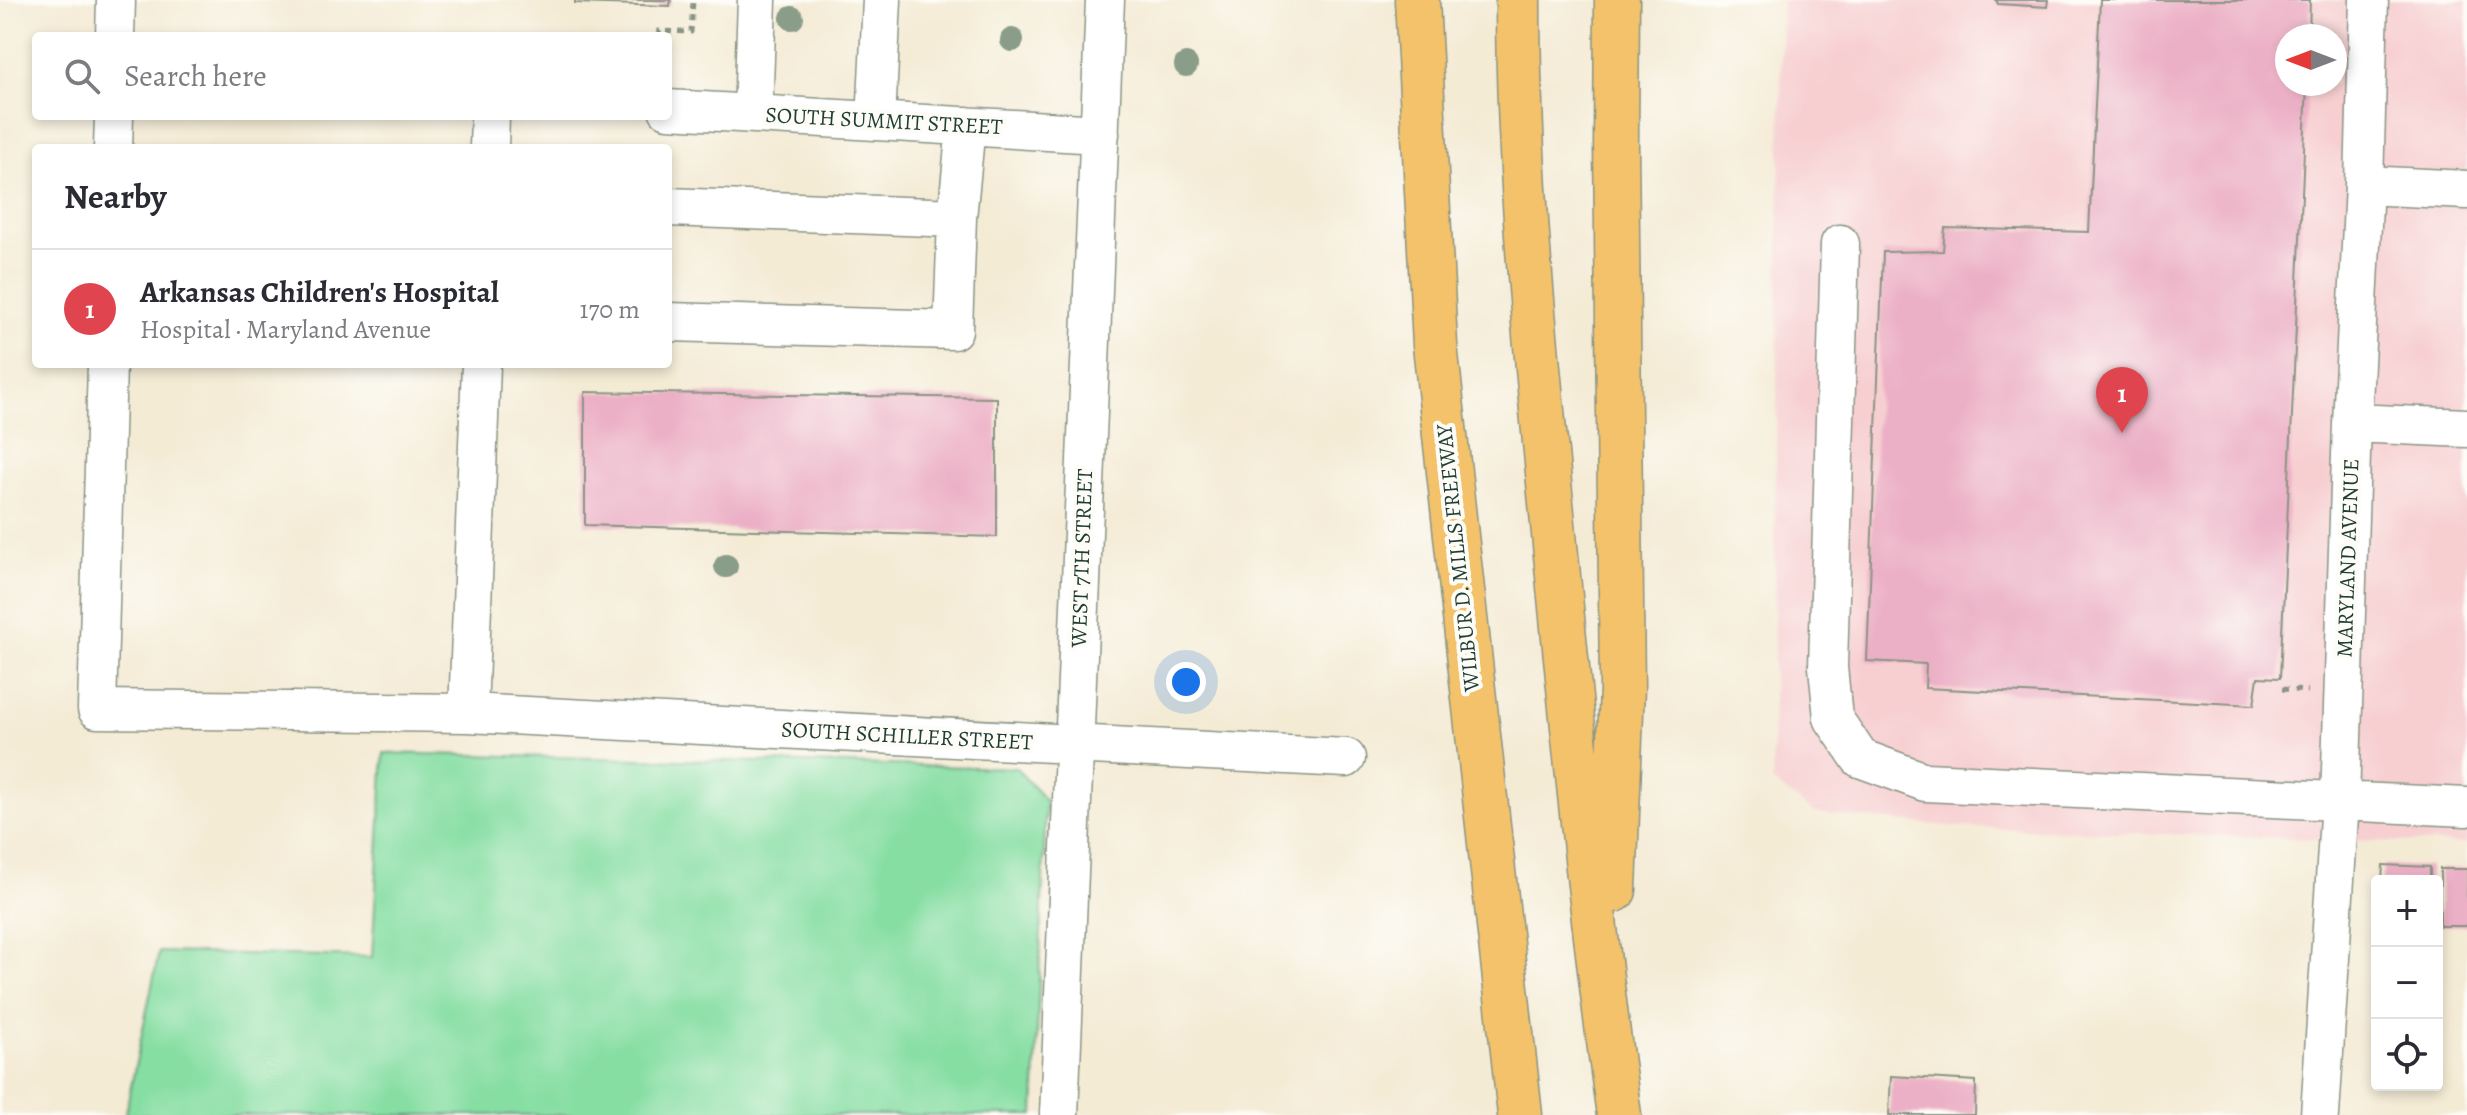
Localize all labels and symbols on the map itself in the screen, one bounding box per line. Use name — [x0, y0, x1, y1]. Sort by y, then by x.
north arrow — [2275, 24, 2347, 96]
street label: SOUTH SUMMIT STREET — [765, 100, 1003, 142]
pin: 1 — [2096, 367, 2148, 433]
street label: WILBUR D. MILLS FREEWAY — [1429, 422, 1487, 694]
street label: MARYLAND AVENUE — [2330, 458, 2366, 658]
street label: WEST 7TH STREET — [1064, 468, 1100, 649]
your location — [1166, 662, 1206, 702]
street label: SOUTH SCHILLER STREET — [780, 714, 1034, 758]

